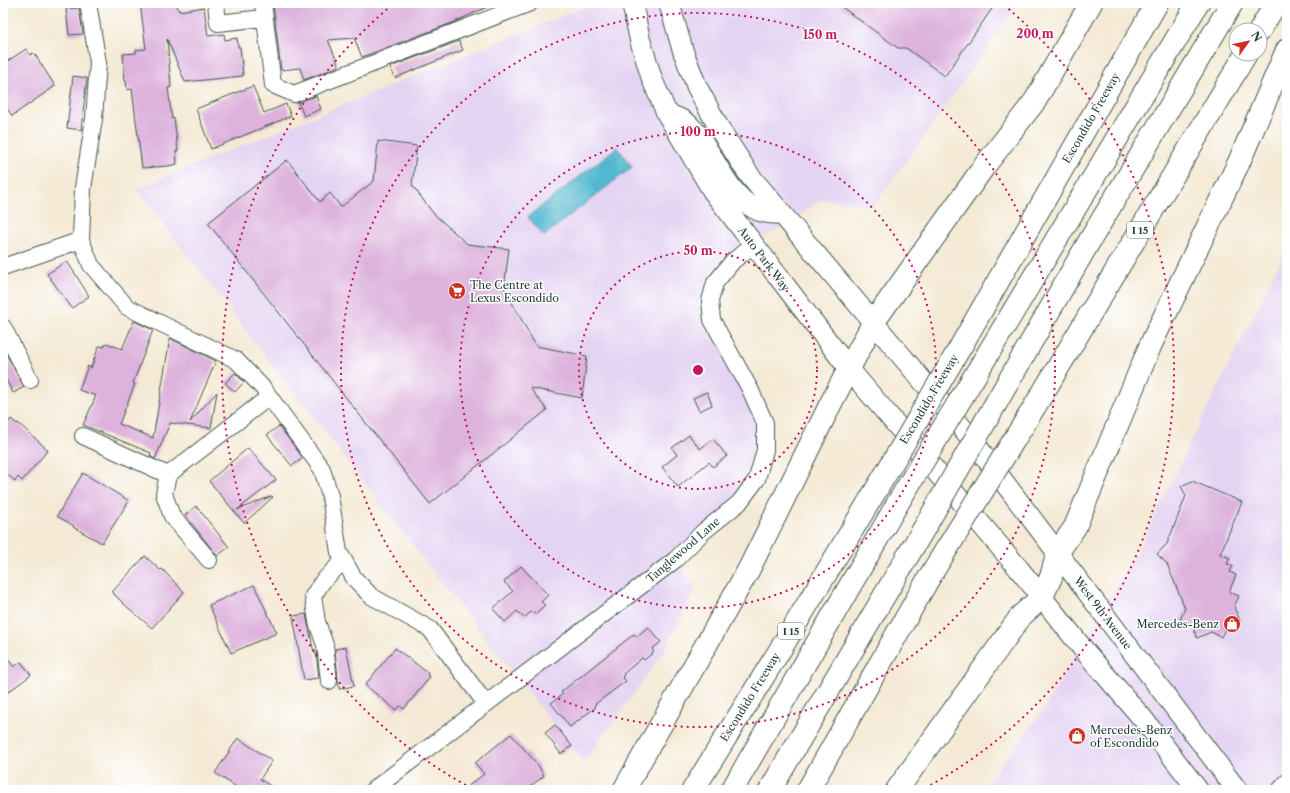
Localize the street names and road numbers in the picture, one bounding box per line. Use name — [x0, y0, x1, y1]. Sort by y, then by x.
street label: Escondido Freeway — [1059, 69, 1123, 166]
road number: I 15 — [1127, 222, 1153, 238]
street label: Auto Park Way — [735, 223, 793, 295]
street label: Escondido Freeway — [897, 351, 962, 446]
street label: Tanglewood Lane — [643, 514, 723, 586]
street label: West 9th Avenue — [1070, 573, 1135, 652]
road number: I 15 — [778, 623, 804, 639]
street label: Escondido Freeway — [717, 649, 784, 744]

